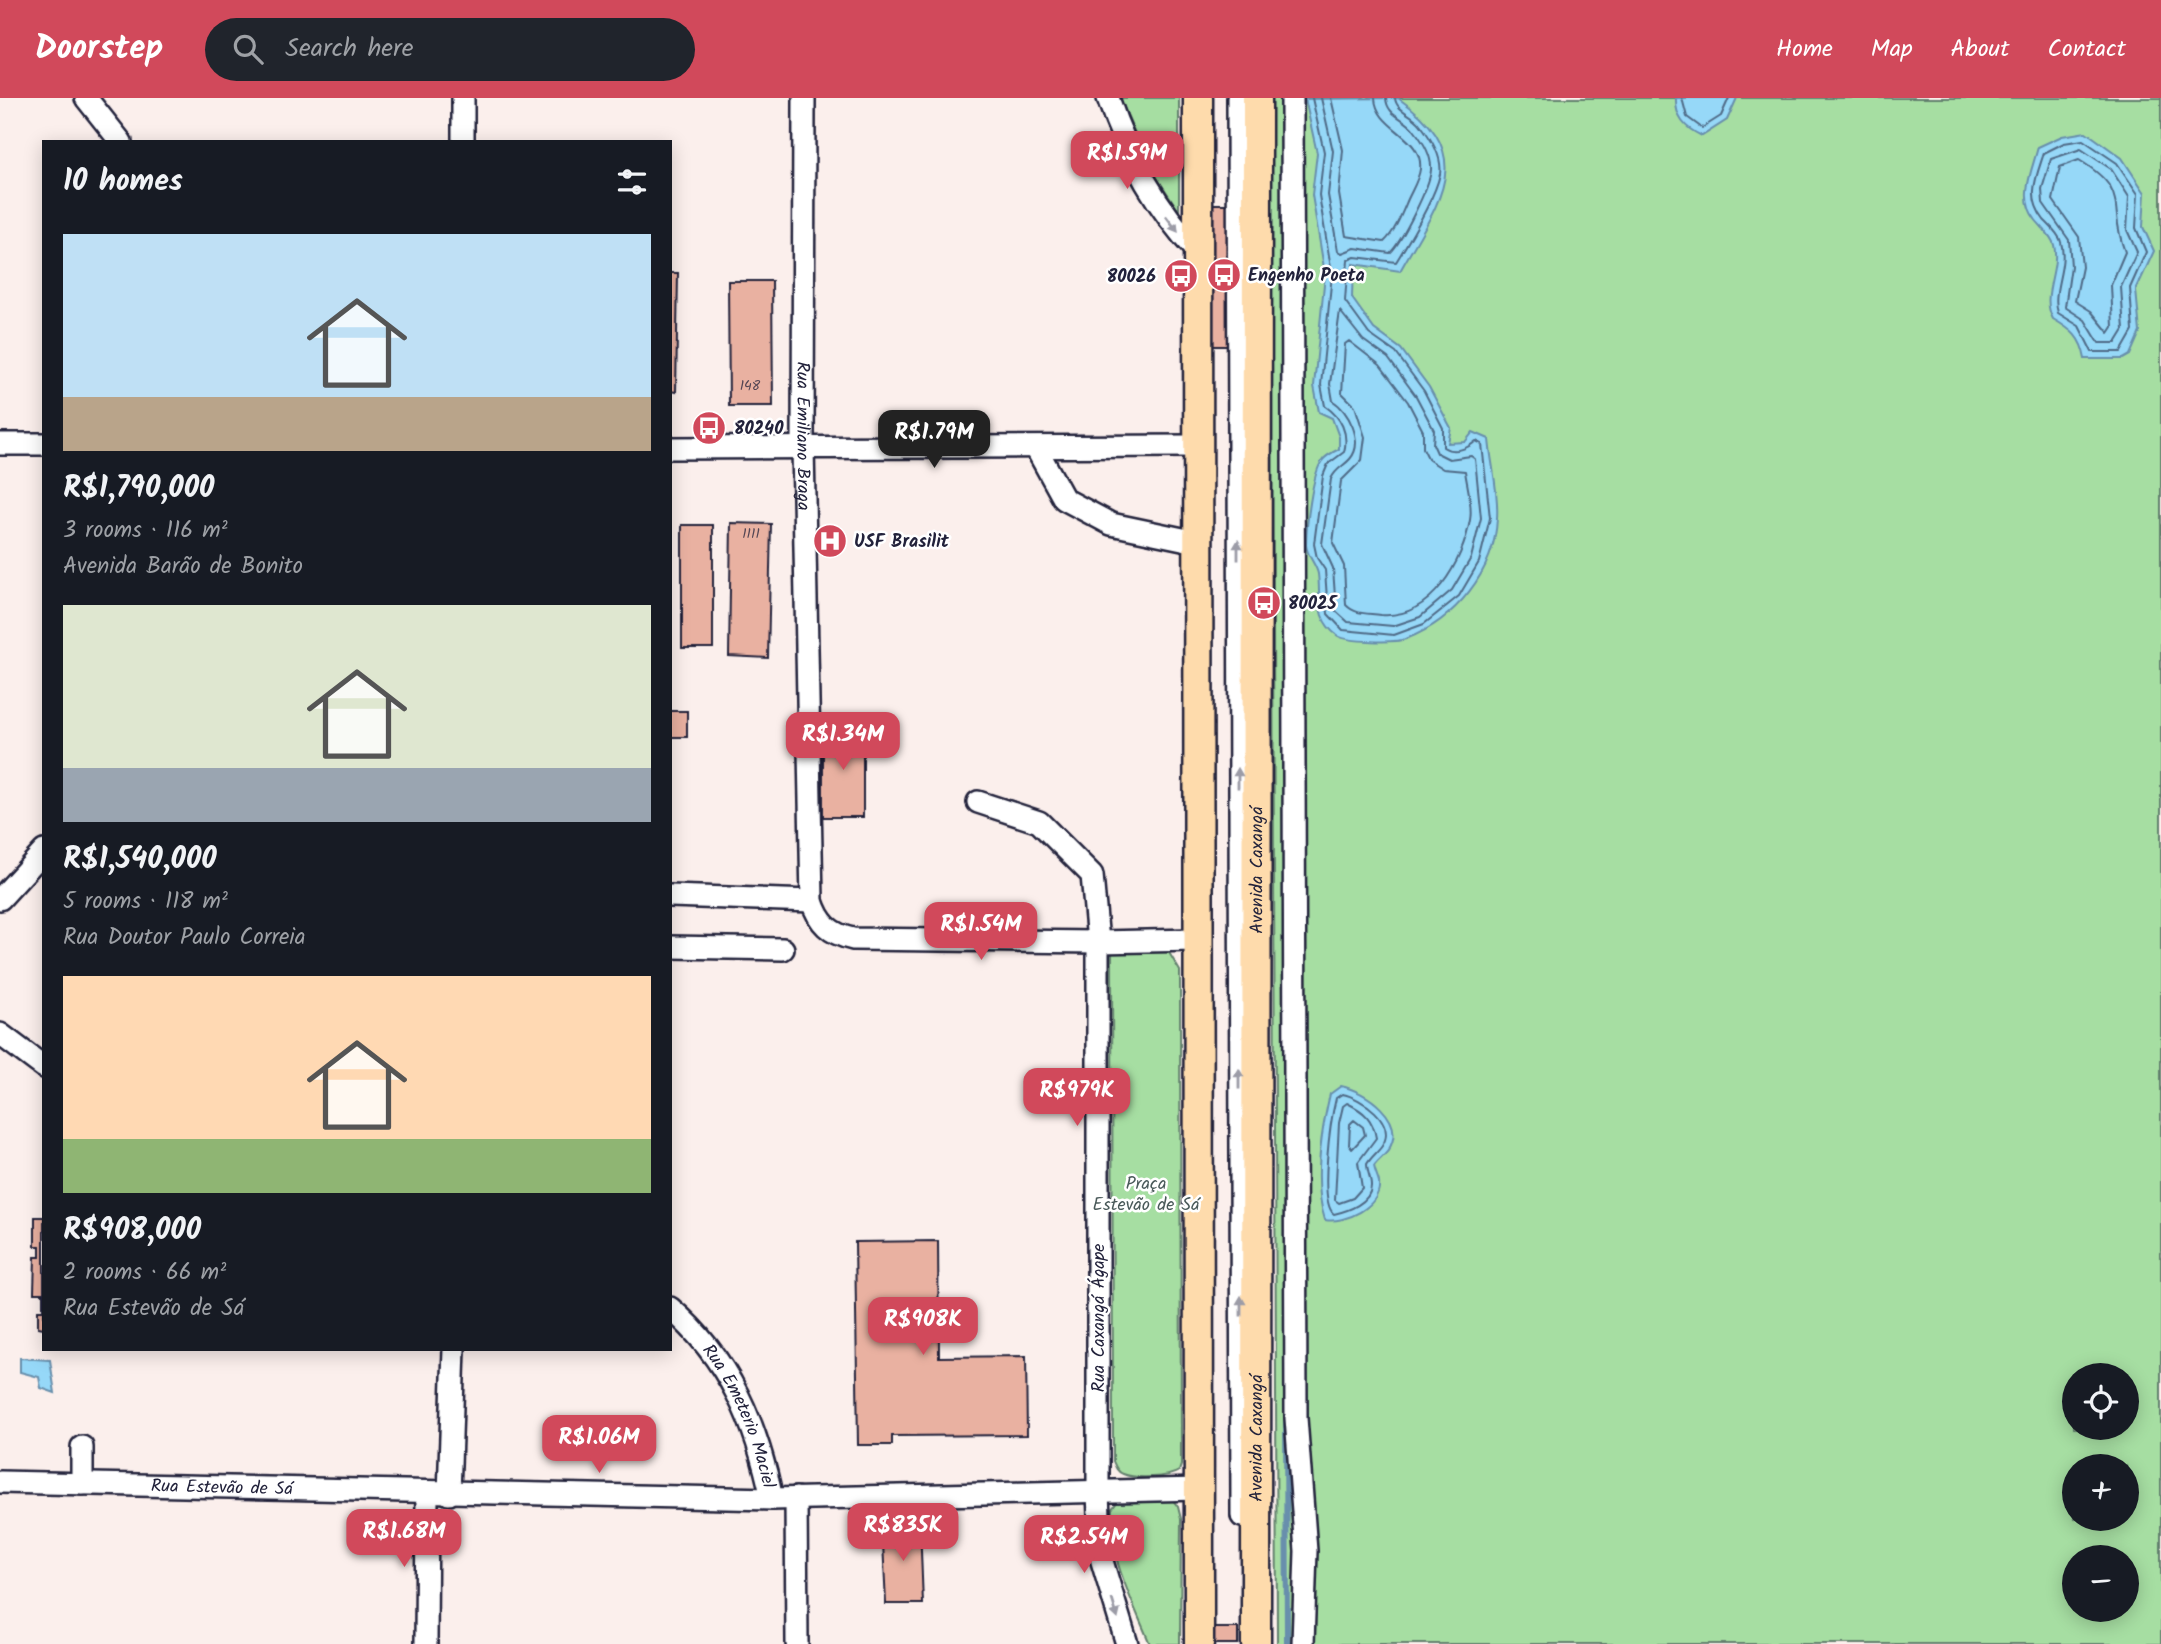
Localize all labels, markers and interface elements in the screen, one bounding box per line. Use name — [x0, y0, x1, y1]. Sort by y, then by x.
search box — [205, 18, 695, 81]
text: Doorstep — [35, 23, 163, 76]
text: Search here — [285, 28, 413, 70]
icon: search — [229, 30, 267, 68]
text: Home — [1776, 30, 1833, 69]
text: Map — [1871, 30, 1913, 69]
text: About — [1951, 30, 2009, 69]
text: Contact — [2047, 30, 2126, 69]
pin: R$1.59M — [1062, 132, 1192, 191]
text: R$1.59M — [1087, 136, 1167, 172]
text: 10 homes — [63, 158, 183, 206]
icon: filters — [613, 163, 651, 201]
one-way arrow — [1165, 214, 1180, 232]
bus stop icon: Engenho Poeta — [1205, 256, 1243, 294]
bus stop icon: 80026 — [1162, 257, 1200, 295]
place label: Engenho Poeta — [1248, 262, 1365, 291]
place label: 80026 — [1107, 263, 1156, 292]
icon: home — [294, 280, 420, 406]
street label: Rua Emiliano Braga — [787, 361, 817, 511]
house number: 148 — [740, 375, 761, 397]
bus stop icon: 80240 — [690, 409, 728, 447]
pin: R$1.79M — [869, 410, 999, 470]
place label: 80240 — [734, 415, 784, 444]
text: R$1.79M — [894, 415, 974, 451]
text: R$1,790,000 — [63, 465, 214, 513]
text: 3 rooms · 116 m² — [63, 513, 228, 549]
hospital icon: USF Brasilit — [811, 522, 849, 560]
house number: 1111 — [742, 523, 760, 545]
place label: USF Brasilit — [854, 528, 950, 557]
one-way arrow — [1232, 539, 1244, 561]
text: Avenida Barão de Bonito — [63, 549, 303, 585]
bus stop icon: 80025 — [1245, 584, 1283, 622]
place label: 80025 — [1288, 590, 1339, 619]
icon: home — [294, 651, 420, 777]
pin: R$1.34M — [778, 712, 908, 772]
text: R$1.34M — [802, 717, 884, 753]
one-way arrow — [1232, 767, 1244, 789]
street label: Avenida Caxangá — [1243, 805, 1273, 934]
text: R$1,540,000 — [63, 836, 217, 884]
text: 5 rooms · 118 m² — [63, 884, 228, 920]
pin: R$1.54M — [916, 902, 1046, 962]
text: R$1.54M — [940, 907, 1022, 943]
text: Rua Doutor Paulo Correia — [63, 920, 306, 956]
icon: home — [294, 1022, 420, 1148]
pin: R$979K — [1020, 1068, 1134, 1128]
one-way arrow — [1233, 1068, 1245, 1090]
text: R$979K — [1039, 1073, 1115, 1109]
park label: Praça Estevão de Sá — [1092, 1170, 1201, 1220]
text: R$908,000 — [63, 1207, 201, 1255]
street label: Rua Caxangá Ágape — [1085, 1244, 1114, 1392]
text: 2 rooms · 66 m² — [63, 1255, 226, 1291]
text: Rua Estevão de Sá — [63, 1291, 244, 1327]
one-way arrow — [1235, 1295, 1246, 1317]
pin: R$908K — [866, 1298, 980, 1357]
text: R$908K — [884, 1302, 962, 1338]
street label: Rua Emeterio Maciel — [694, 1338, 782, 1492]
map controls — [2062, 1363, 2139, 1622]
button: locate — [2062, 1363, 2139, 1440]
street label: Avenida Caxangá — [1243, 1373, 1272, 1502]
pin: R$1.06M — [534, 1416, 664, 1475]
text: R$1.06M — [558, 1420, 640, 1456]
button: + — [2062, 1454, 2139, 1531]
street label: Rua Estevão de Sá — [151, 1472, 295, 1504]
pin: R$835K — [846, 1504, 960, 1563]
text: R$835K — [863, 1508, 943, 1544]
pin: R$1.68M — [339, 1510, 469, 1569]
text: R$1.68M — [362, 1514, 446, 1550]
pin: R$2.54M — [1019, 1516, 1149, 1575]
text: R$2.54M — [1040, 1520, 1128, 1556]
button: − — [2062, 1545, 2139, 1622]
one-way arrow — [1111, 1599, 1121, 1620]

